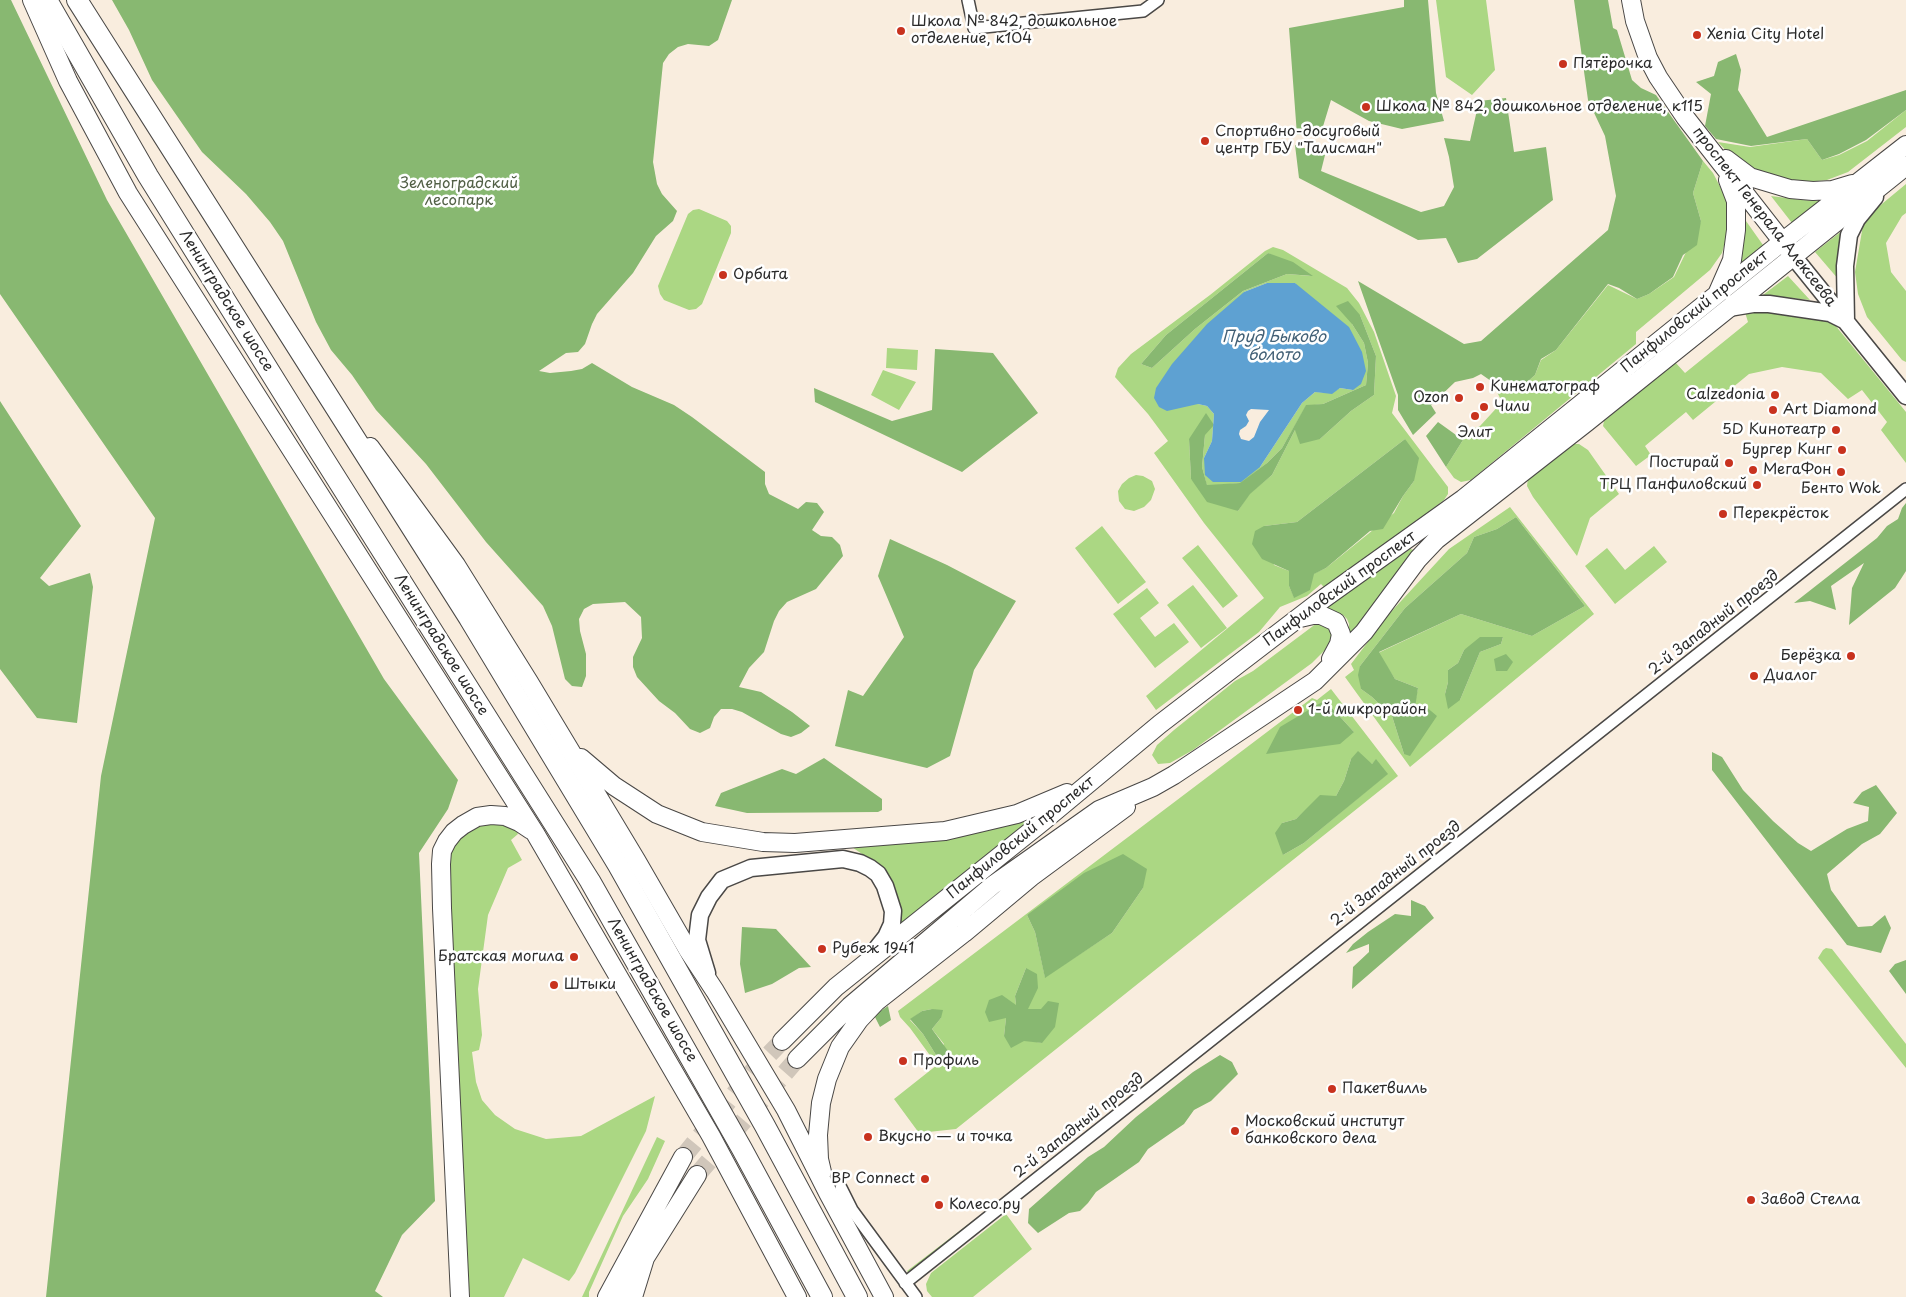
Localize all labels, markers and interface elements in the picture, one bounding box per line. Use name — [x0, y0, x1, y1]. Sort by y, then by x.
place label: Школа № 842, дошкольное отделение, к104 — [911, 13, 1117, 48]
marker: Школа № 842, дошкольное отделение, к104 — [895, 25, 907, 37]
place label: Xenia City Hotel — [1707, 26, 1824, 44]
marker: Xenia City Hotel — [1691, 29, 1703, 41]
place label: Пятёрочка — [1573, 55, 1652, 73]
marker: Пятёрочка — [1557, 58, 1569, 70]
place label: Школа № 842, дошкольное отделение, к115 — [1376, 98, 1703, 116]
marker: Школа № 842, дошкольное отделение, к115 — [1360, 101, 1372, 113]
place label: Спортивно-досуговый центр ГБУ "Талисман" — [1215, 123, 1382, 158]
street label: проспект Генерала Алексеева — [1688, 124, 1840, 310]
marker: Спортивно-досуговый центр ГБУ "Талисман" — [1199, 135, 1211, 147]
park label: Зеленоградский лесопарк — [400, 175, 518, 210]
street label: Ленинградское шоссе — [175, 227, 277, 375]
street label: Панфиловский проспект — [1618, 247, 1772, 377]
place label: Орбита — [733, 266, 788, 284]
marker: Орбита — [717, 269, 729, 281]
water label: Пруд Быково болото — [1222, 328, 1326, 366]
place label: Кинематограф — [1490, 378, 1600, 396]
marker: Кинематограф — [1474, 381, 1486, 393]
place label: Calzedonia — [1686, 386, 1765, 404]
place label: Ozon — [1413, 389, 1449, 407]
marker: Calzedonia — [1769, 389, 1781, 401]
marker: Ozon — [1453, 392, 1465, 404]
place label: Чили — [1494, 398, 1530, 416]
marker: Чили — [1478, 401, 1490, 413]
place label: Art Diamond — [1783, 401, 1877, 419]
marker: Art Diamond — [1767, 404, 1779, 416]
marker: Элит — [1469, 410, 1481, 422]
place label: 5D Кинотеатр — [1722, 421, 1826, 439]
place label: Элит — [1458, 424, 1492, 442]
marker: 5D Кинотеатр — [1830, 424, 1842, 436]
place label: Бургер Кинг — [1742, 441, 1832, 459]
marker: Бургер Кинг — [1836, 444, 1848, 456]
place label: Постирай — [1649, 454, 1719, 472]
marker: Постирай — [1723, 457, 1735, 469]
place label: МегаФон — [1763, 461, 1832, 479]
marker: МегаФон — [1747, 464, 1759, 476]
marker: Бенто Wok — [1835, 466, 1847, 478]
place label: ТРЦ Панфиловский — [1599, 476, 1747, 494]
marker: ТРЦ Панфиловский — [1751, 479, 1763, 491]
place label: Бенто Wok — [1801, 480, 1881, 498]
place label: Перекрёсток — [1733, 505, 1829, 523]
marker: Перекрёсток — [1717, 508, 1729, 520]
street label: Панфиловский проспект — [1260, 528, 1420, 650]
street label: 2-й Западный проезд — [1645, 567, 1783, 679]
street label: Ленинградское шоссе — [390, 571, 492, 719]
place label: Берёзка — [1781, 647, 1841, 665]
marker: Берёзка — [1845, 650, 1857, 662]
place label: Диалог — [1764, 667, 1816, 685]
marker: Диалог — [1748, 670, 1760, 682]
place label: 1-й микрорайон — [1308, 701, 1427, 719]
marker: 1-й микрорайон — [1292, 704, 1304, 716]
street label: Панфиловский проспект — [944, 773, 1098, 903]
street label: 2-й Западный проезд — [1327, 818, 1465, 930]
street label: Ленинградское шоссе — [603, 915, 701, 1065]
place label: Рубеж 1941 — [832, 940, 914, 958]
marker: Рубеж 1941 — [816, 943, 828, 955]
place label: Братская могила — [438, 948, 564, 966]
marker: Братская могила — [568, 951, 580, 963]
place label: Штыки — [564, 976, 616, 994]
marker: Штыки — [548, 979, 560, 991]
place label: Профиль — [913, 1052, 979, 1070]
marker: Профиль — [897, 1055, 909, 1067]
street label: 2-й Западный проезд — [1010, 1070, 1148, 1182]
place label: Пакетвилль — [1342, 1080, 1427, 1098]
marker: Пакетвилль — [1326, 1083, 1338, 1095]
place label: Московский институт банковского дела — [1245, 1113, 1404, 1148]
marker: Московский институт банковского дела — [1229, 1125, 1241, 1137]
place label: Вкусно — и точка — [878, 1128, 1012, 1146]
marker: Вкусно — и точка — [862, 1131, 874, 1143]
place label: ВР Connect — [831, 1170, 915, 1188]
marker: ВР Connect — [919, 1173, 931, 1185]
place label: Завод Стелла — [1761, 1191, 1860, 1209]
marker: Завод Стелла — [1745, 1194, 1757, 1206]
place label: Колесо.ру — [949, 1196, 1021, 1214]
marker: Колесо.ру — [933, 1199, 945, 1211]

